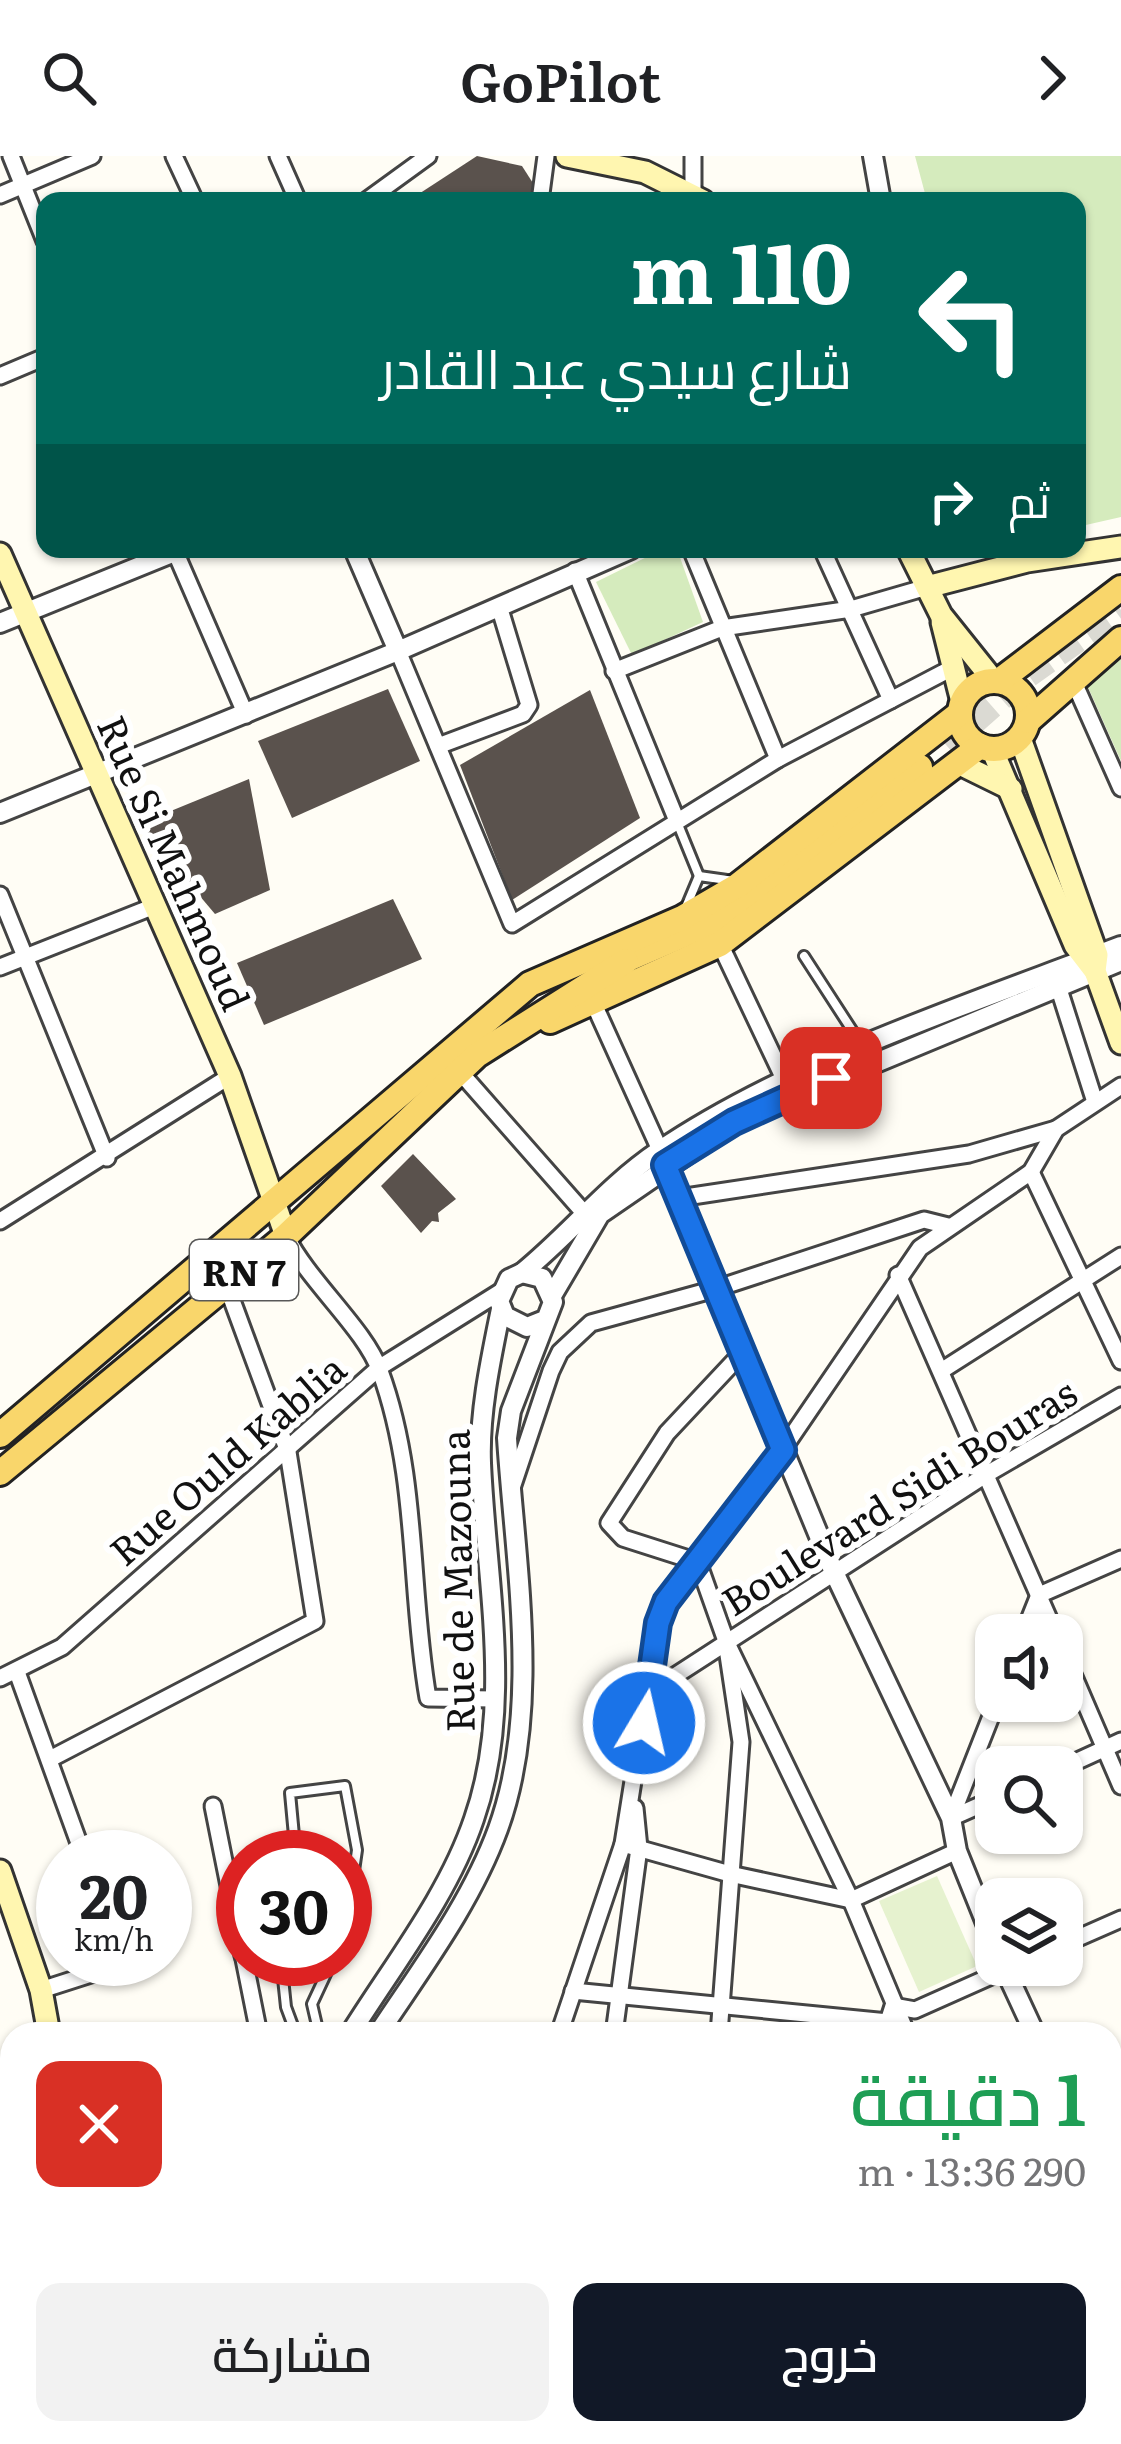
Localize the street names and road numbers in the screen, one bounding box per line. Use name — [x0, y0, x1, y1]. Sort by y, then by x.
street label: Rue Si Mahmoud — [85, 705, 267, 1019]
road number: RN 7 — [190, 1240, 298, 1300]
street label: Rue Ould Kablia — [95, 1339, 357, 1577]
street label: Boulevard Sidi Bouras — [709, 1362, 1087, 1628]
street label: Rue de Mazouna — [423, 1429, 487, 1733]

